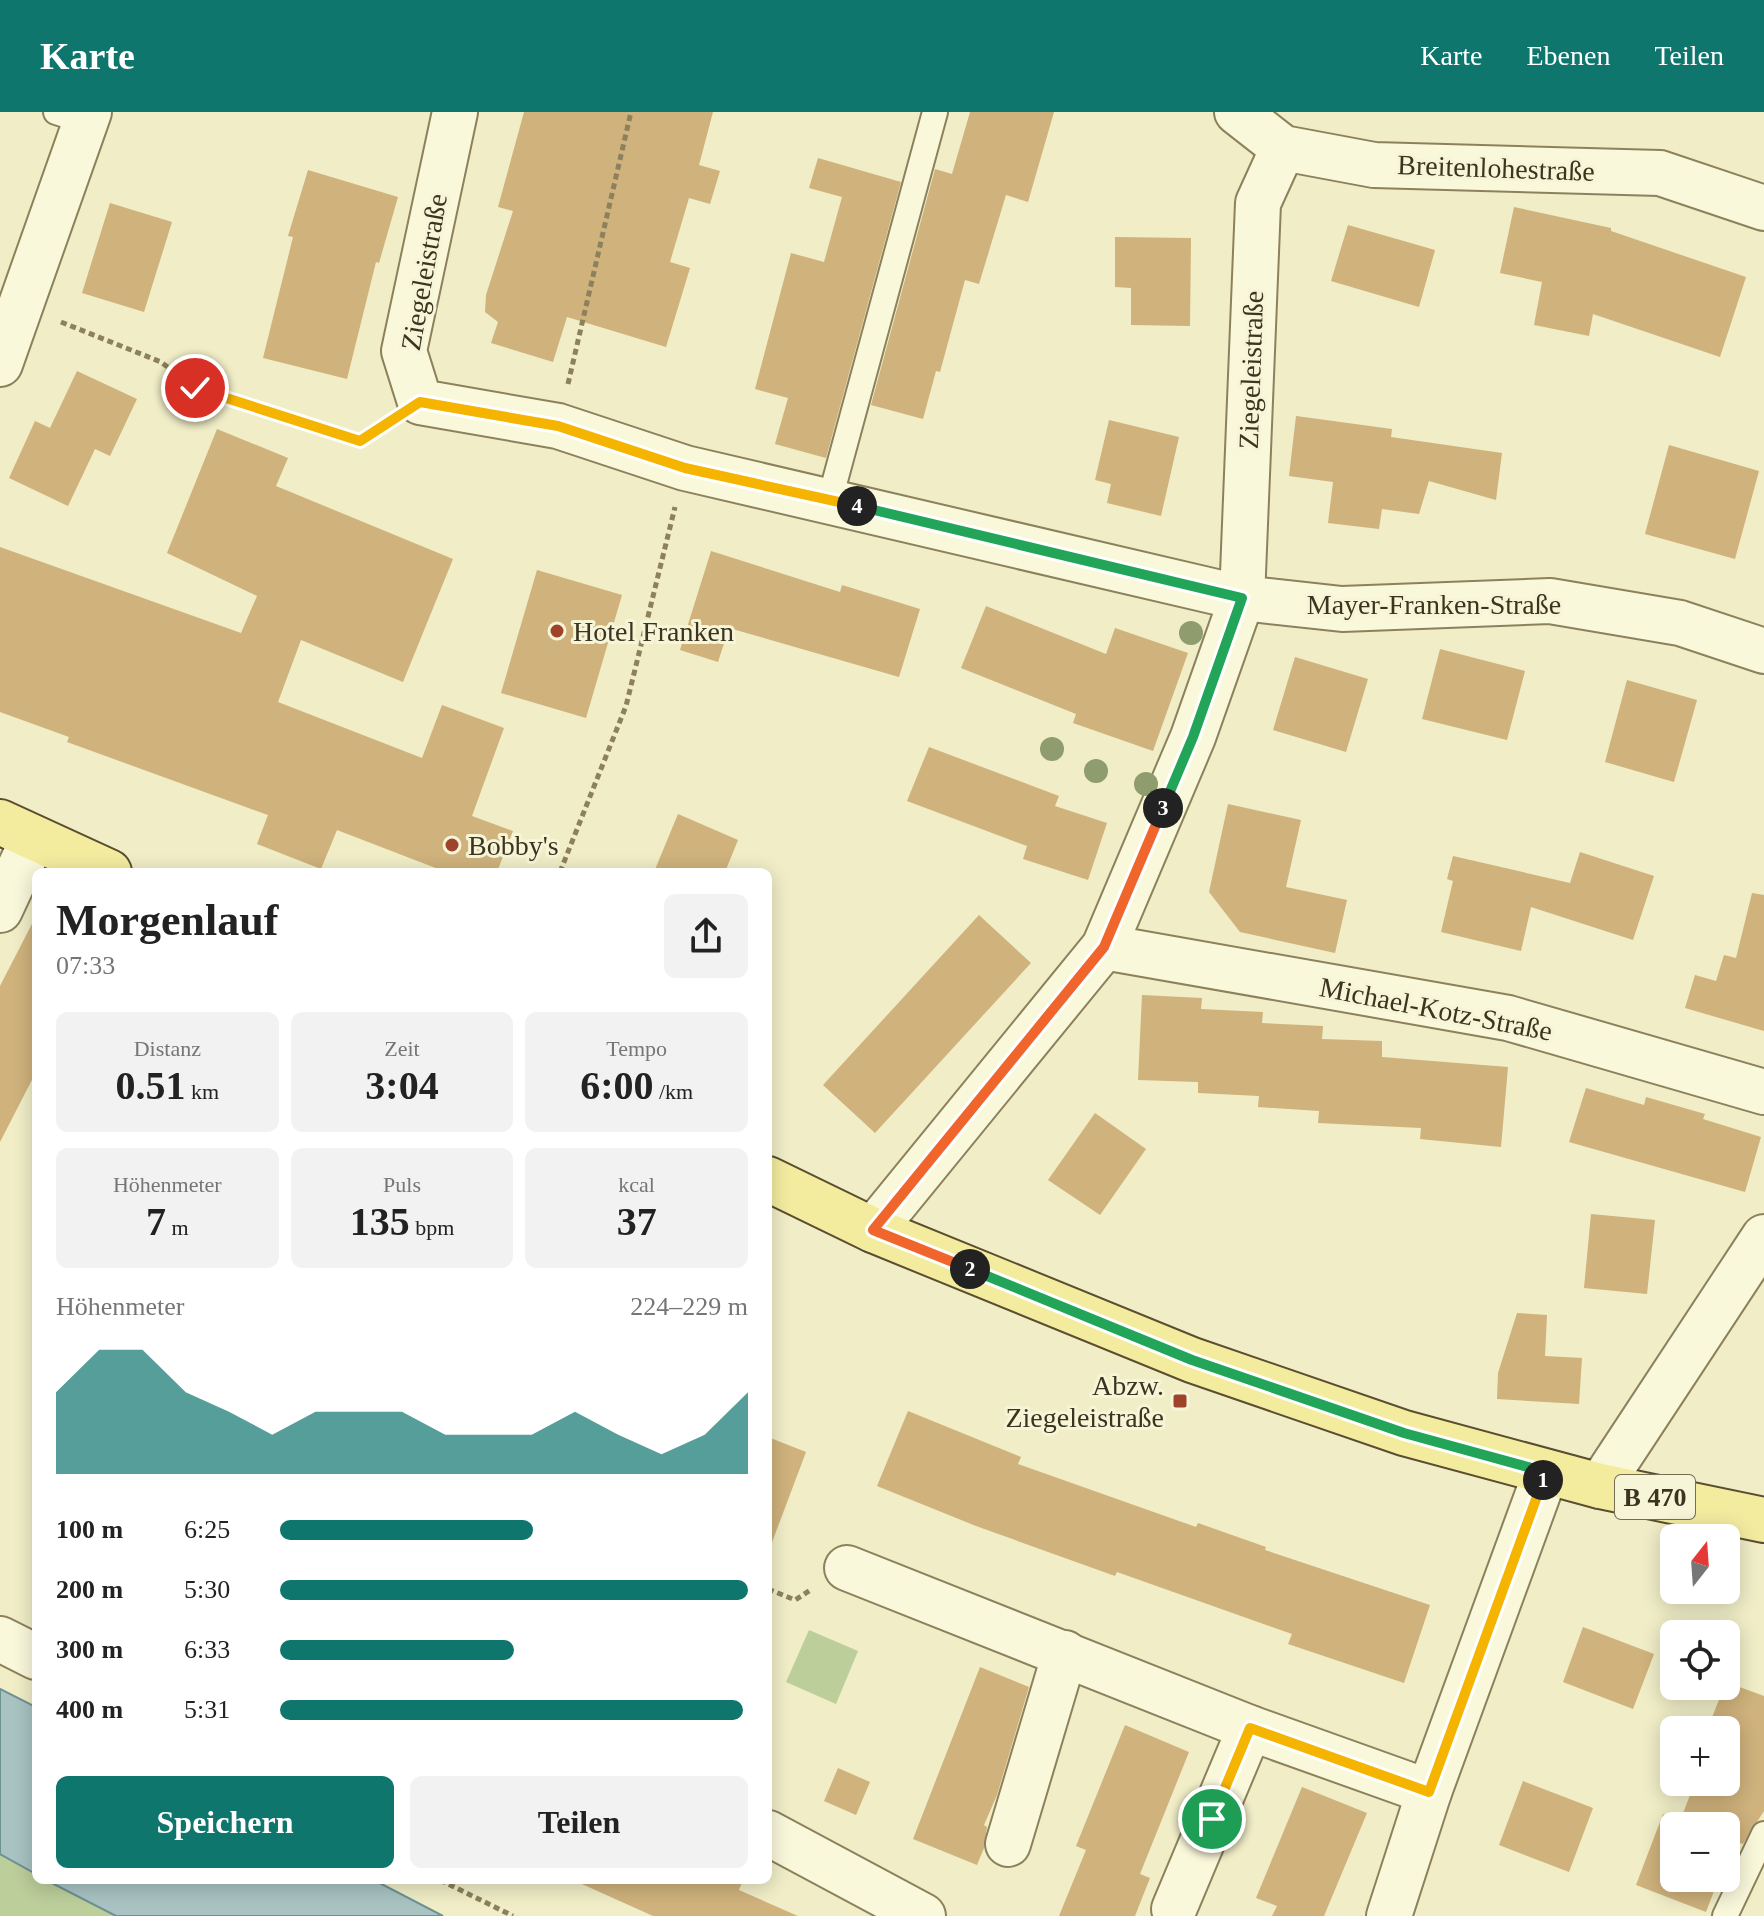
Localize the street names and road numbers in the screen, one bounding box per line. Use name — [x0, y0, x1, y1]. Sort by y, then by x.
street label: Breitenlohestraße — [1397, 149, 1595, 187]
street label: Ziegeleistraße — [395, 191, 453, 353]
street label: Ziegeleistraße — [1233, 290, 1269, 450]
street label: Mayer-Franken-Straße — [1307, 589, 1561, 620]
street label: Michael-Kotz-Straße — [1317, 971, 1555, 1047]
road number: B 470 — [1615, 1475, 1695, 1519]

